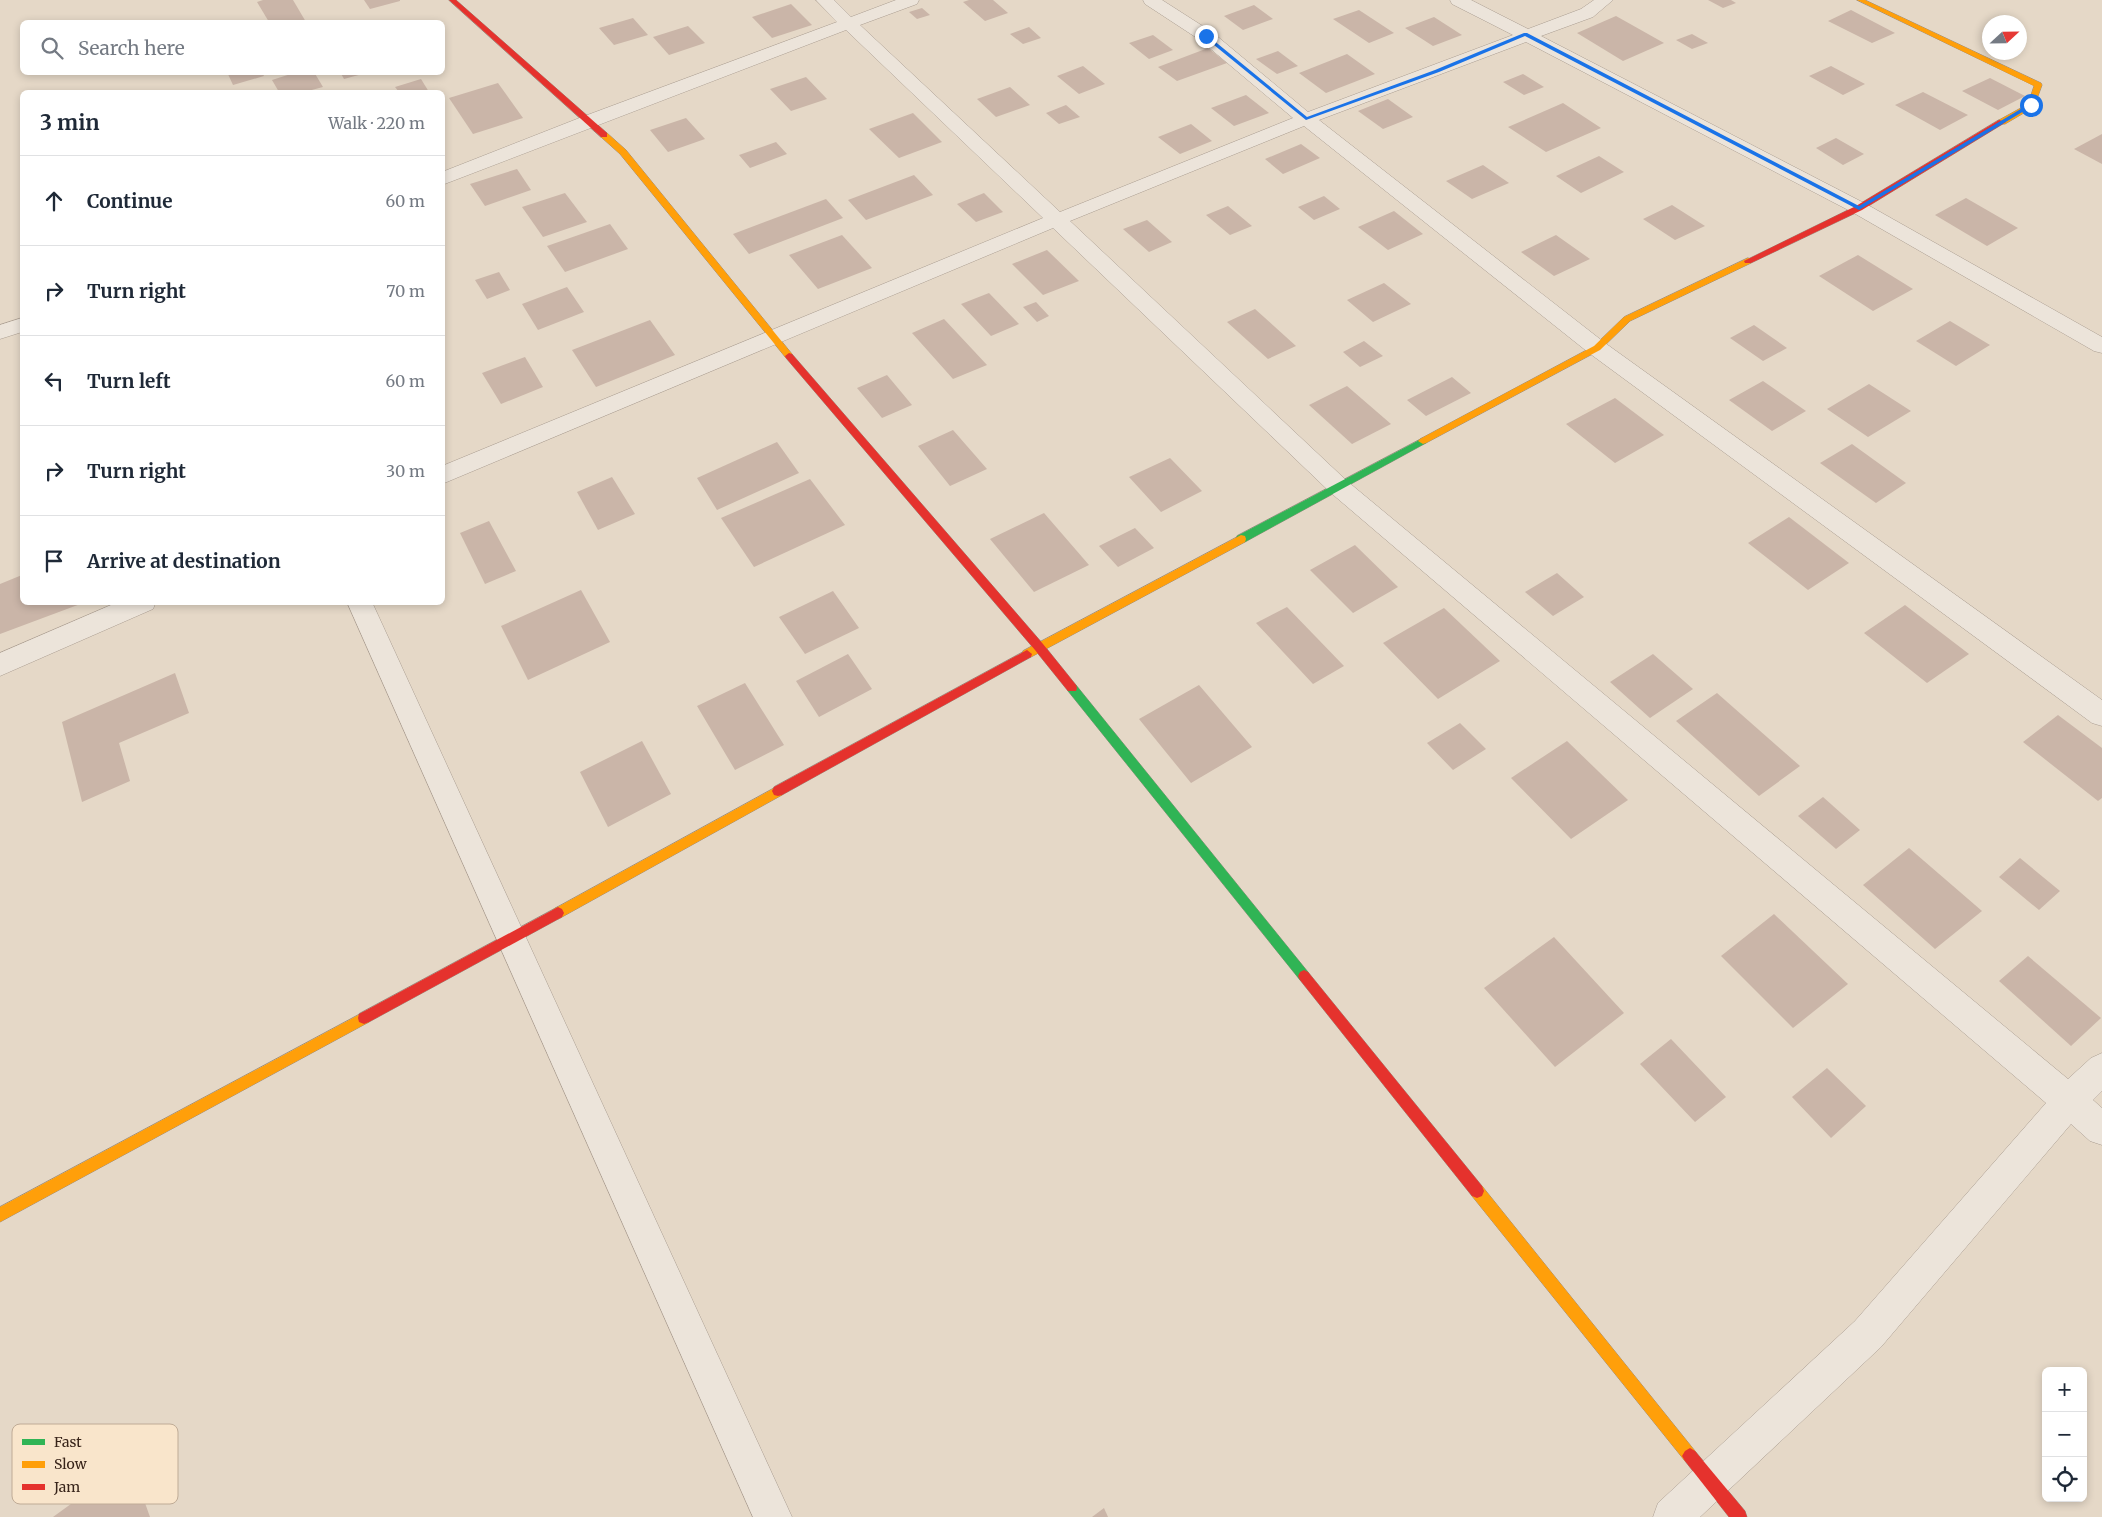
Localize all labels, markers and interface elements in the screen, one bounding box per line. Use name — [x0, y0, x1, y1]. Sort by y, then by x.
north arrow — [1982, 15, 2027, 60]
search box — [20, 20, 445, 75]
route end — [1195, 25, 1218, 48]
icon: search — [38, 34, 66, 62]
text: Search here — [78, 36, 185, 60]
route start — [2020, 94, 2043, 117]
text: 3 min — [40, 109, 99, 136]
text: Walk · 220 m — [328, 113, 425, 133]
icon: ahead — [40, 187, 68, 215]
text: Continue — [87, 189, 173, 213]
text: 60 m — [385, 191, 425, 211]
icon: right — [40, 277, 68, 305]
text: Turn right — [87, 279, 186, 303]
text: 70 m — [386, 281, 425, 301]
icon: left — [40, 367, 68, 395]
text: Turn left — [87, 369, 171, 393]
text: 60 m — [385, 371, 425, 391]
icon: right — [40, 457, 68, 485]
text: Turn right — [87, 459, 186, 483]
text: 30 m — [386, 461, 425, 481]
icon: arrive — [40, 547, 68, 575]
text: Arrive at destination — [87, 549, 281, 573]
map controls — [2042, 1367, 2087, 1502]
button: + — [2042, 1367, 2087, 1412]
button: − — [2042, 1412, 2087, 1457]
legend — [12, 1424, 178, 1504]
text: Fast — [54, 1433, 82, 1451]
text: Slow — [54, 1455, 87, 1473]
button: locate — [2042, 1457, 2087, 1502]
text: Jam — [53, 1478, 80, 1496]

